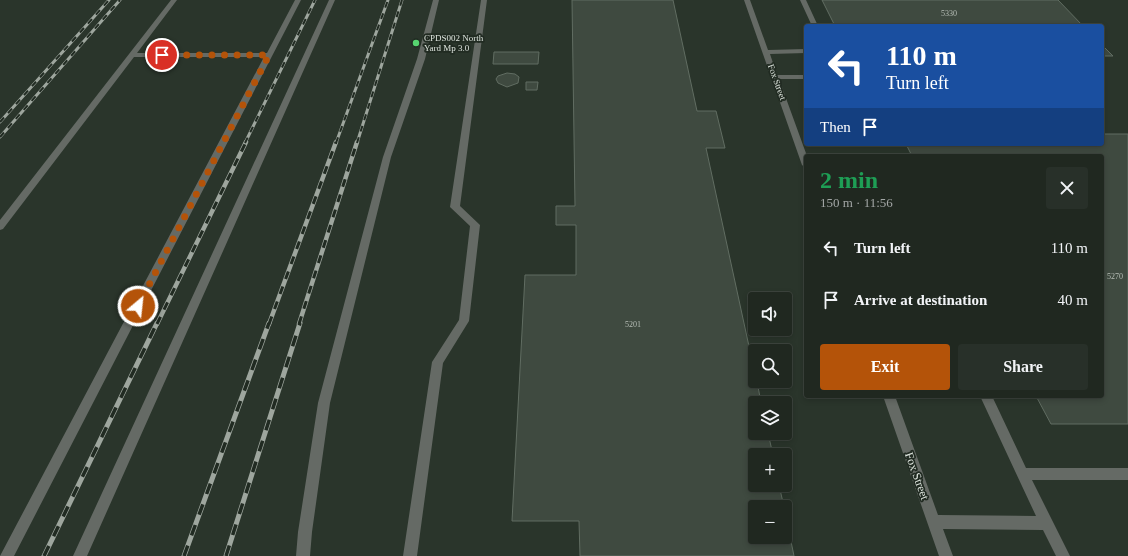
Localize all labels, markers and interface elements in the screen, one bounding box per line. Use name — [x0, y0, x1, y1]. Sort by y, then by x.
house number: 5330 — [941, 9, 957, 18]
place label: CPDS002 North Yard Mp 3.0 — [424, 33, 484, 53]
pin — [145, 38, 179, 72]
marker: CPDS002 North Yard Mp 3.0 — [411, 38, 421, 48]
icon: left — [820, 40, 872, 92]
text: 110 m — [886, 40, 957, 71]
icon: arrive — [151, 44, 173, 66]
street label: Fox Street — [766, 63, 788, 102]
text: Turn left — [886, 73, 949, 93]
icon: arrive — [859, 116, 881, 138]
text: Then — [820, 119, 851, 135]
text: 2 min — [820, 167, 878, 193]
button: close — [1046, 167, 1088, 209]
text: 150 m · 11:56 — [820, 195, 893, 210]
icon: left — [820, 237, 842, 259]
text: Turn left — [854, 240, 911, 256]
text: 110 m — [1051, 240, 1088, 256]
house number: 5270 — [1107, 272, 1123, 281]
position arrow — [117, 285, 159, 327]
icon: arrive — [820, 289, 842, 311]
map controls — [748, 292, 792, 544]
button: sound — [748, 292, 792, 336]
text: Arrive at destination — [854, 292, 987, 308]
text: 40 m — [1058, 292, 1088, 308]
house number: 5201 — [625, 320, 641, 329]
button: search — [748, 344, 792, 388]
button: Exit — [820, 344, 950, 390]
button: Share — [958, 344, 1088, 390]
button: layers — [748, 396, 792, 440]
button: + — [748, 448, 792, 492]
street label: Fox Street — [902, 450, 932, 502]
button: − — [748, 500, 792, 544]

